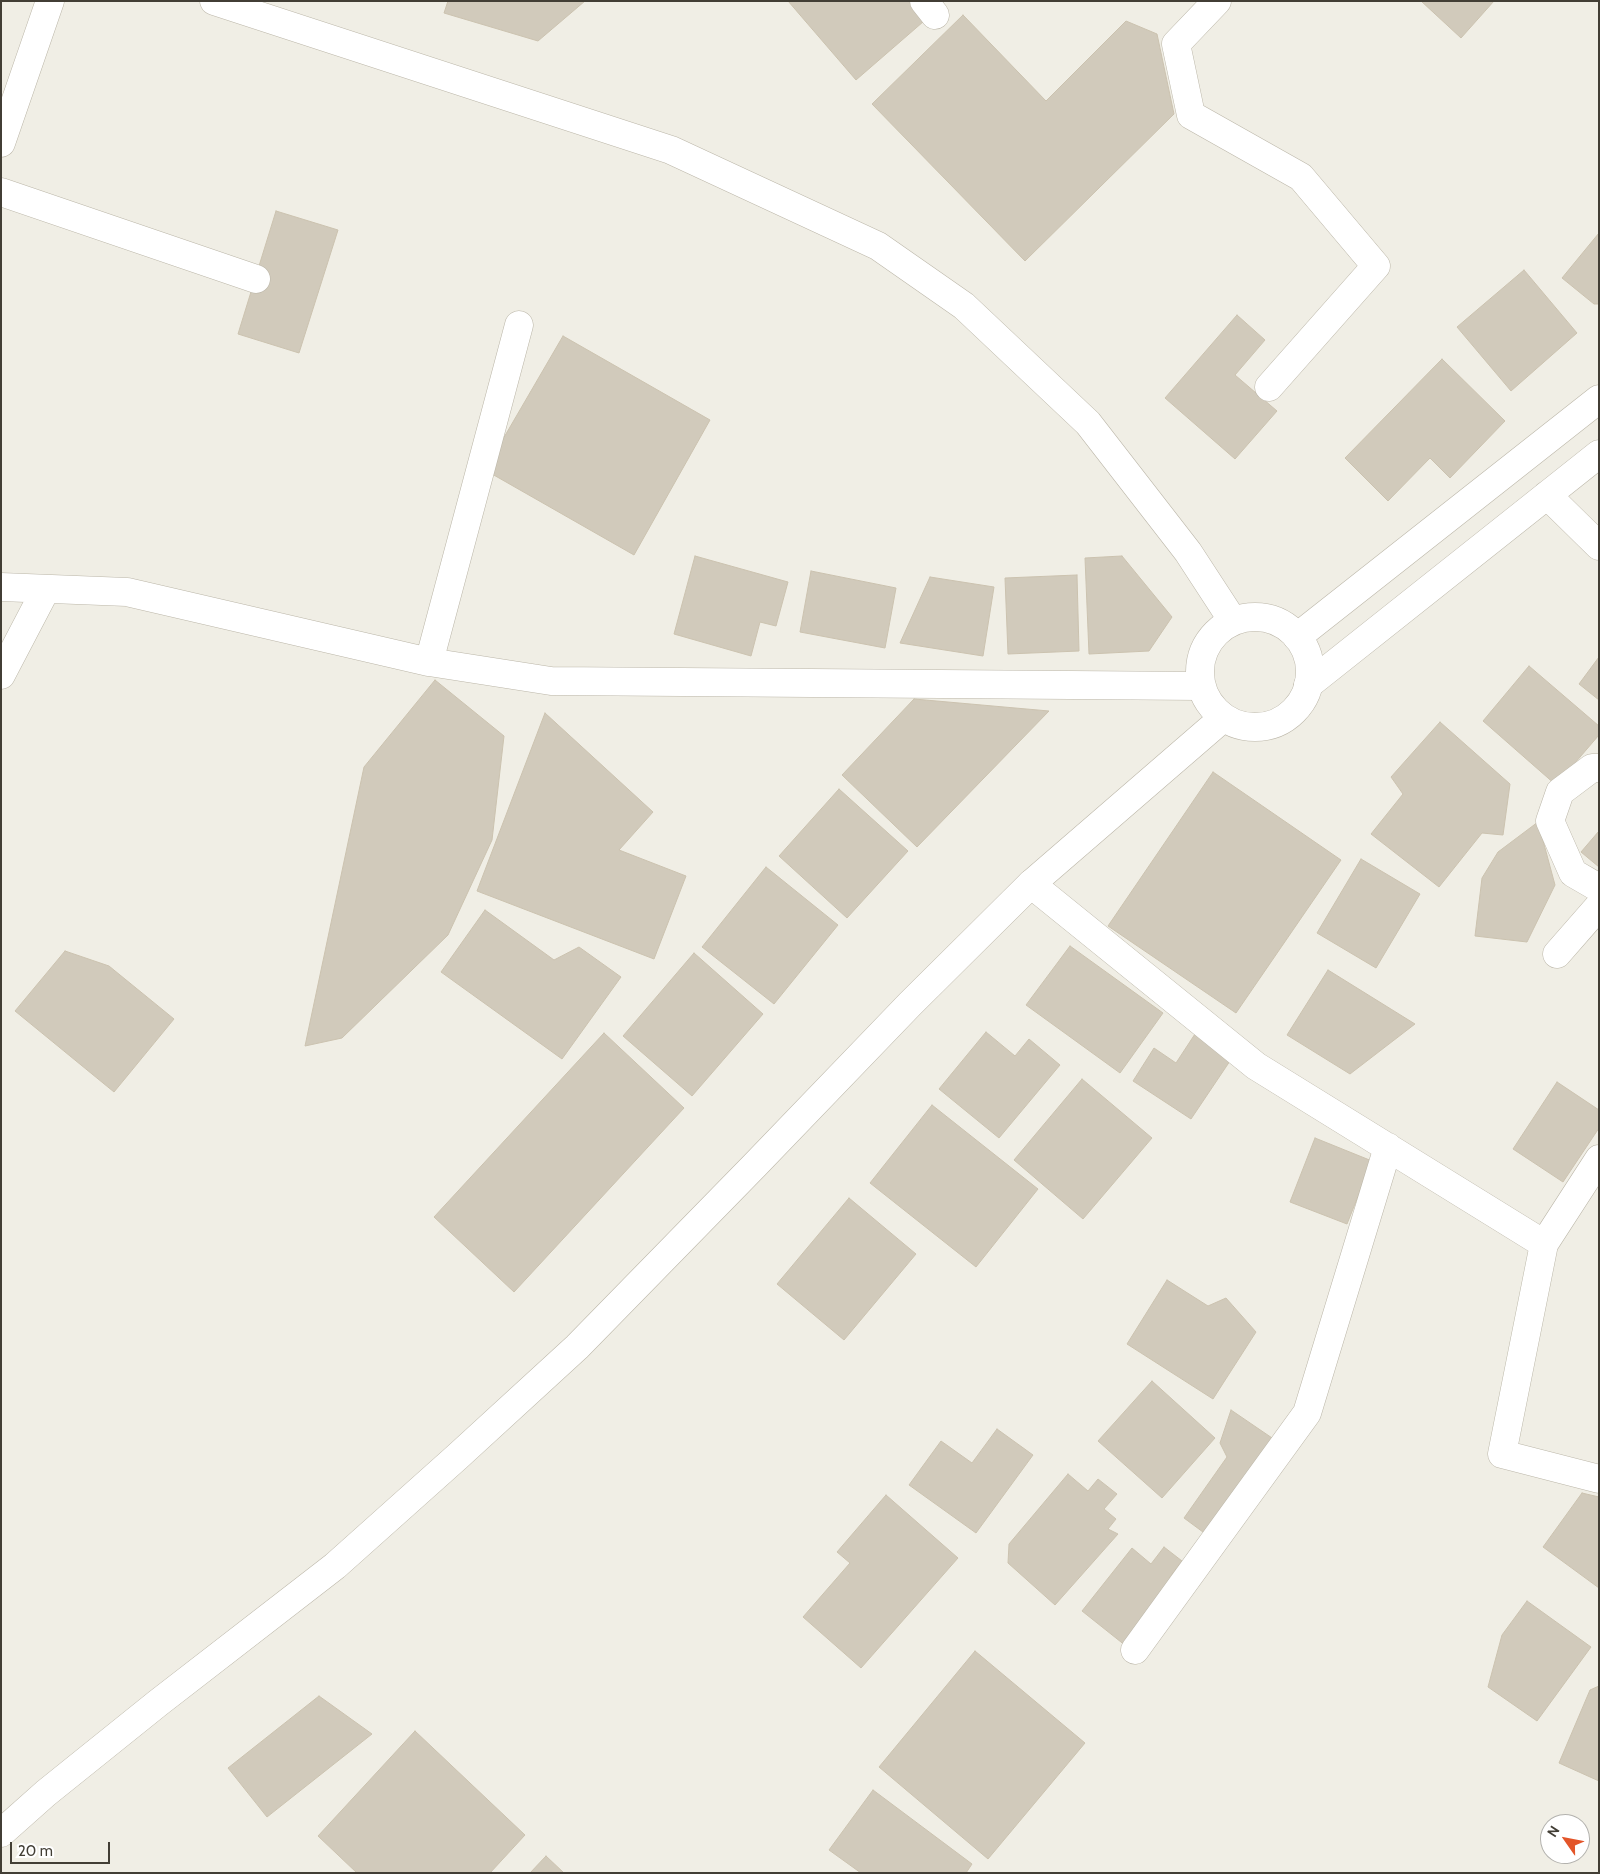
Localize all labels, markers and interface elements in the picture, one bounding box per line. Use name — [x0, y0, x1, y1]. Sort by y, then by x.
north arrow — [1540, 1814, 1590, 1864]
text: N — [1543, 1822, 1564, 1840]
scale bar — [12, 1832, 112, 1864]
text: 20 m — [18, 1842, 53, 1860]

